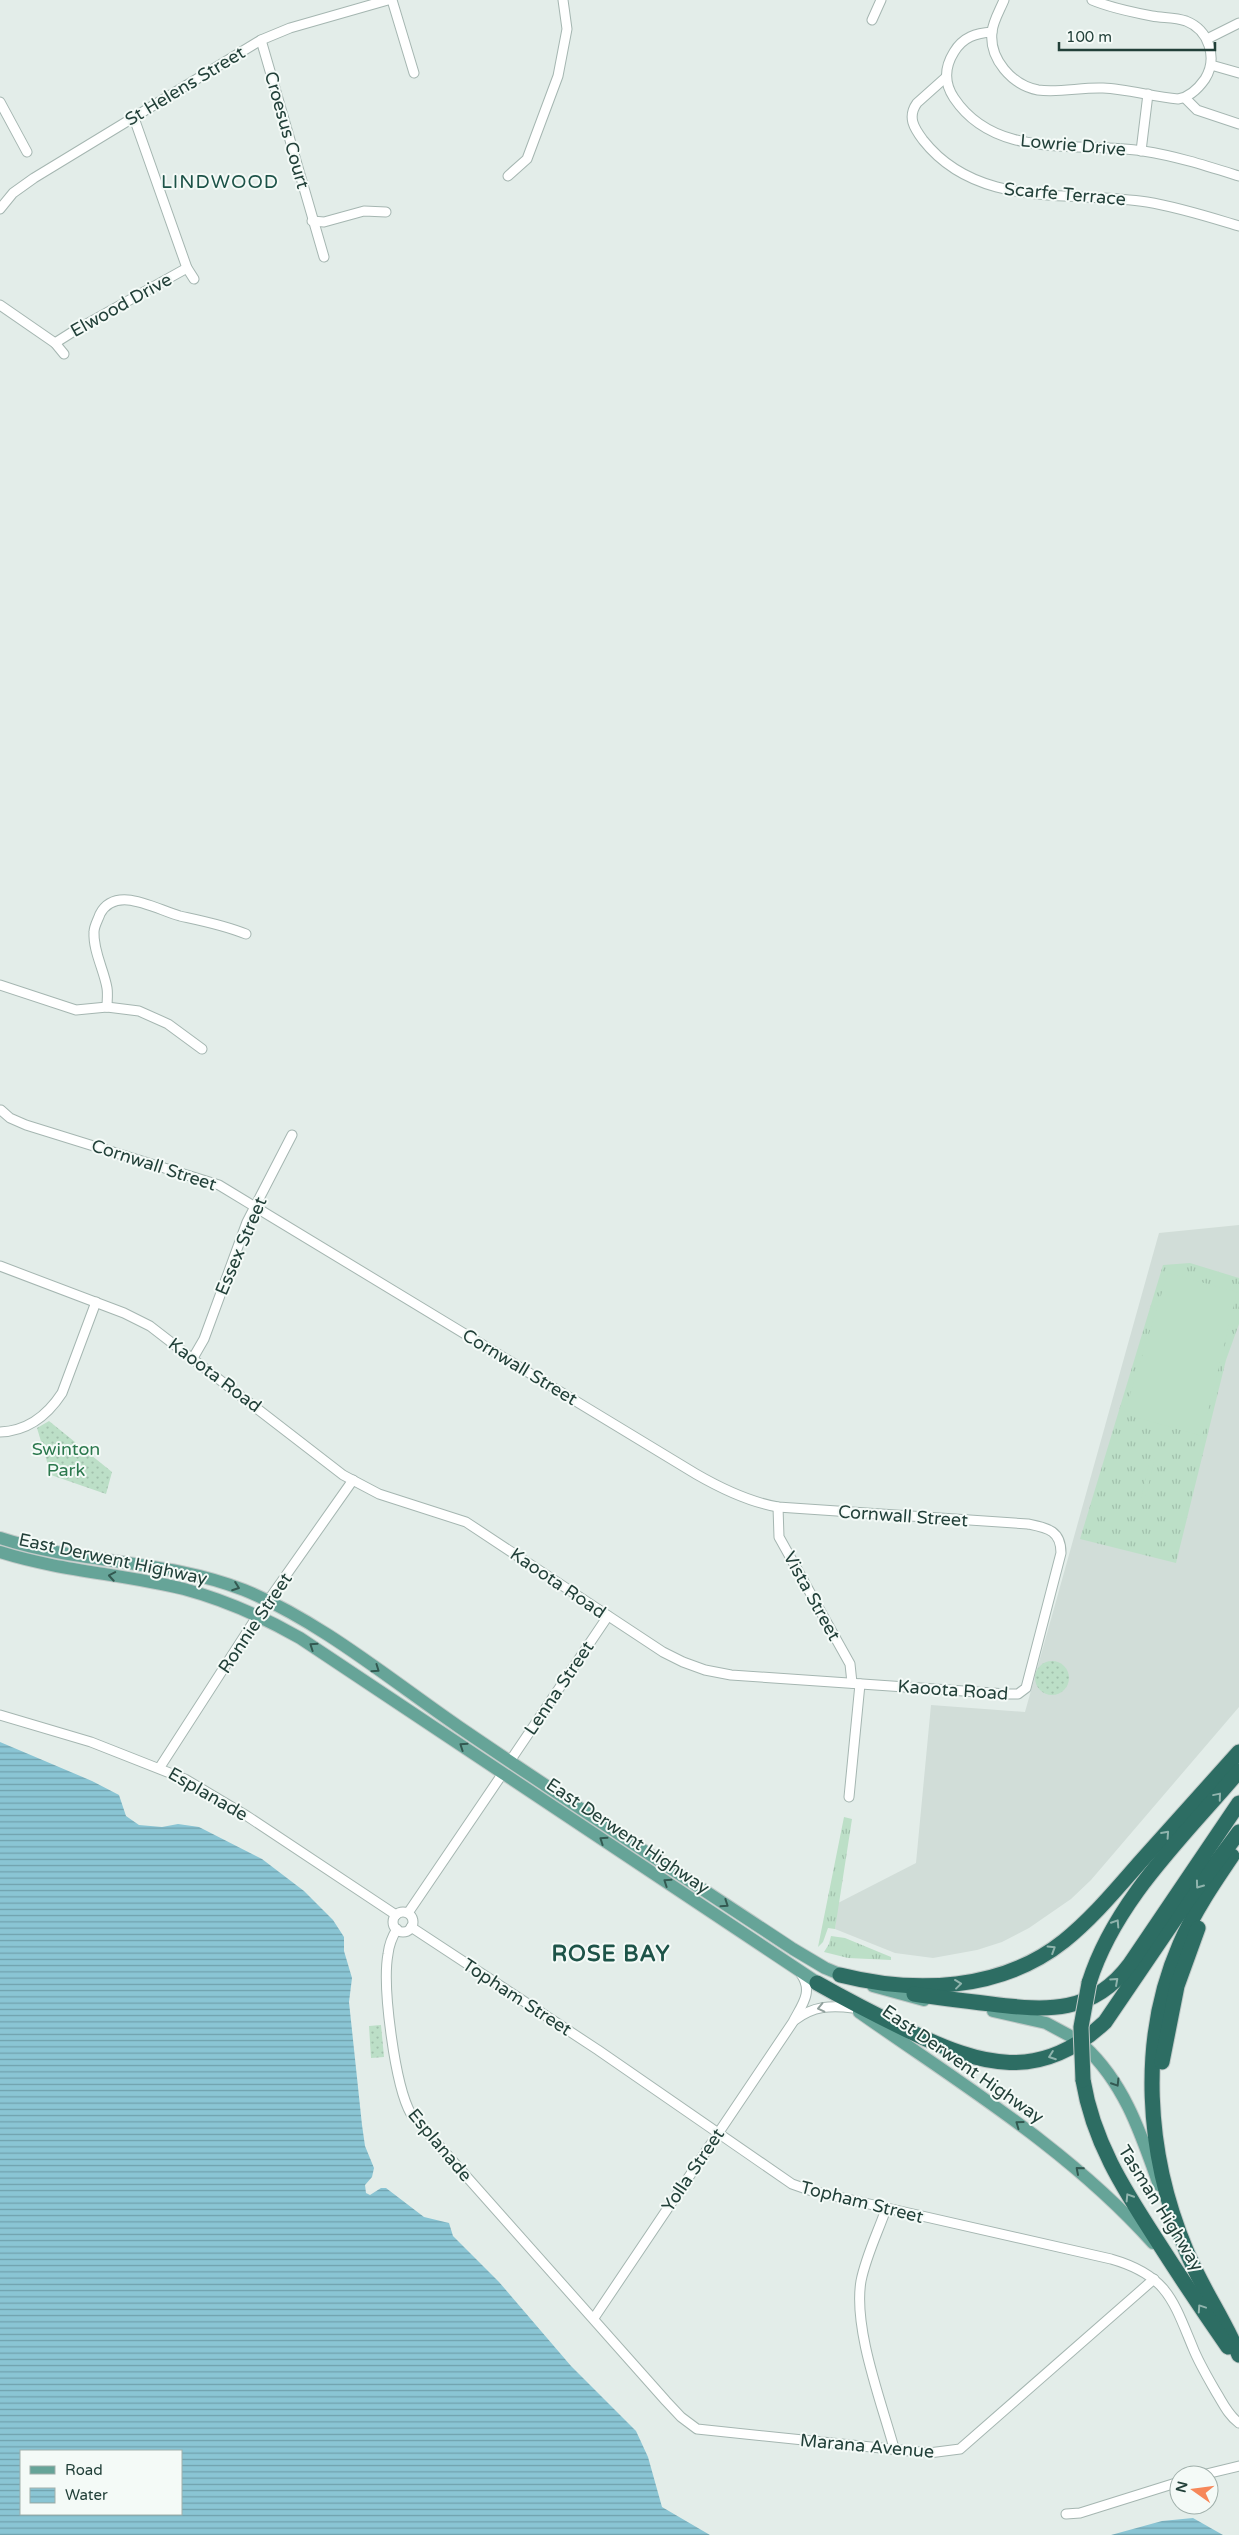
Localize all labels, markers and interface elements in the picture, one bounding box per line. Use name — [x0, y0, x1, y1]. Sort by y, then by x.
scale bar — [1059, 20, 1215, 52]
text: 100 m — [1066, 28, 1112, 46]
street label: St Helens Street — [121, 41, 249, 130]
street label: Croesus Court — [260, 69, 314, 191]
street label: Lowrie Drive — [1019, 129, 1127, 161]
district label: LINDWOOD — [161, 171, 279, 193]
street label: Scarfe Terrace — [1003, 178, 1127, 210]
street label: Elwood Drive — [67, 268, 175, 342]
street label: Cornwall Street — [89, 1134, 219, 1196]
street label: Essex Street — [210, 1193, 272, 1298]
street label: Cornwall Street — [459, 1324, 582, 1410]
street label: Kaoota Road — [164, 1333, 266, 1417]
park label: Swinton Park — [32, 1438, 100, 1481]
street label: Cornwall Street — [837, 1500, 969, 1532]
street label: East Derwent Highway — [17, 1528, 210, 1590]
street label: Kaoota Road — [506, 1543, 610, 1623]
street label: Vista Street — [779, 1548, 846, 1645]
street label: Ronnie Street — [213, 1568, 297, 1677]
one-way arrow — [108, 1571, 116, 1581]
one-way arrow — [231, 1581, 239, 1591]
street label: Lenna Street — [519, 1637, 599, 1739]
one-way arrow — [309, 1643, 319, 1652]
one-way arrow — [370, 1663, 379, 1672]
street label: Kaoota Road — [897, 1675, 1009, 1705]
one-way arrow — [459, 1743, 468, 1752]
street label: Esplanade — [164, 1762, 252, 1826]
street label: East Derwent Highway — [542, 1773, 714, 1899]
one-way arrow — [1212, 1793, 1220, 1802]
one-way arrow — [1160, 1830, 1169, 1839]
one-way arrow — [599, 1837, 609, 1846]
one-way arrow — [663, 1879, 672, 1889]
one-way arrow — [1196, 1879, 1205, 1889]
one-way arrow — [719, 1898, 728, 1907]
one-way arrow — [1110, 1919, 1119, 1928]
district label: ROSE BAY — [551, 1941, 671, 1967]
one-way arrow — [1046, 1945, 1055, 1955]
street label: Topham Street — [458, 1954, 576, 2041]
one-way arrow — [1110, 1977, 1119, 1986]
one-way arrow — [954, 1979, 962, 1990]
street label: East Derwent Highway — [878, 2000, 1048, 2128]
one-way arrow — [816, 2002, 825, 2013]
one-way arrow — [1048, 2050, 1057, 2060]
one-way arrow — [1109, 2077, 1119, 2086]
street label: Esplanade — [403, 2104, 477, 2186]
one-way arrow — [1015, 2121, 1025, 2130]
street label: Yolla Street — [657, 2124, 729, 2216]
street label: Tasman Highway — [1113, 2141, 1209, 2275]
one-way arrow — [1076, 2167, 1085, 2176]
street label: Topham Street — [798, 2176, 926, 2228]
one-way arrow — [1126, 2193, 1135, 2203]
one-way arrow — [1198, 2304, 1208, 2313]
street label: Marana Avenue — [799, 2429, 935, 2463]
legend — [20, 2450, 182, 2515]
text: Road — [65, 2461, 103, 2479]
north arrow — [1169, 2465, 1219, 2515]
text: N — [1172, 2479, 1191, 2494]
text: Water — [65, 2486, 108, 2504]

